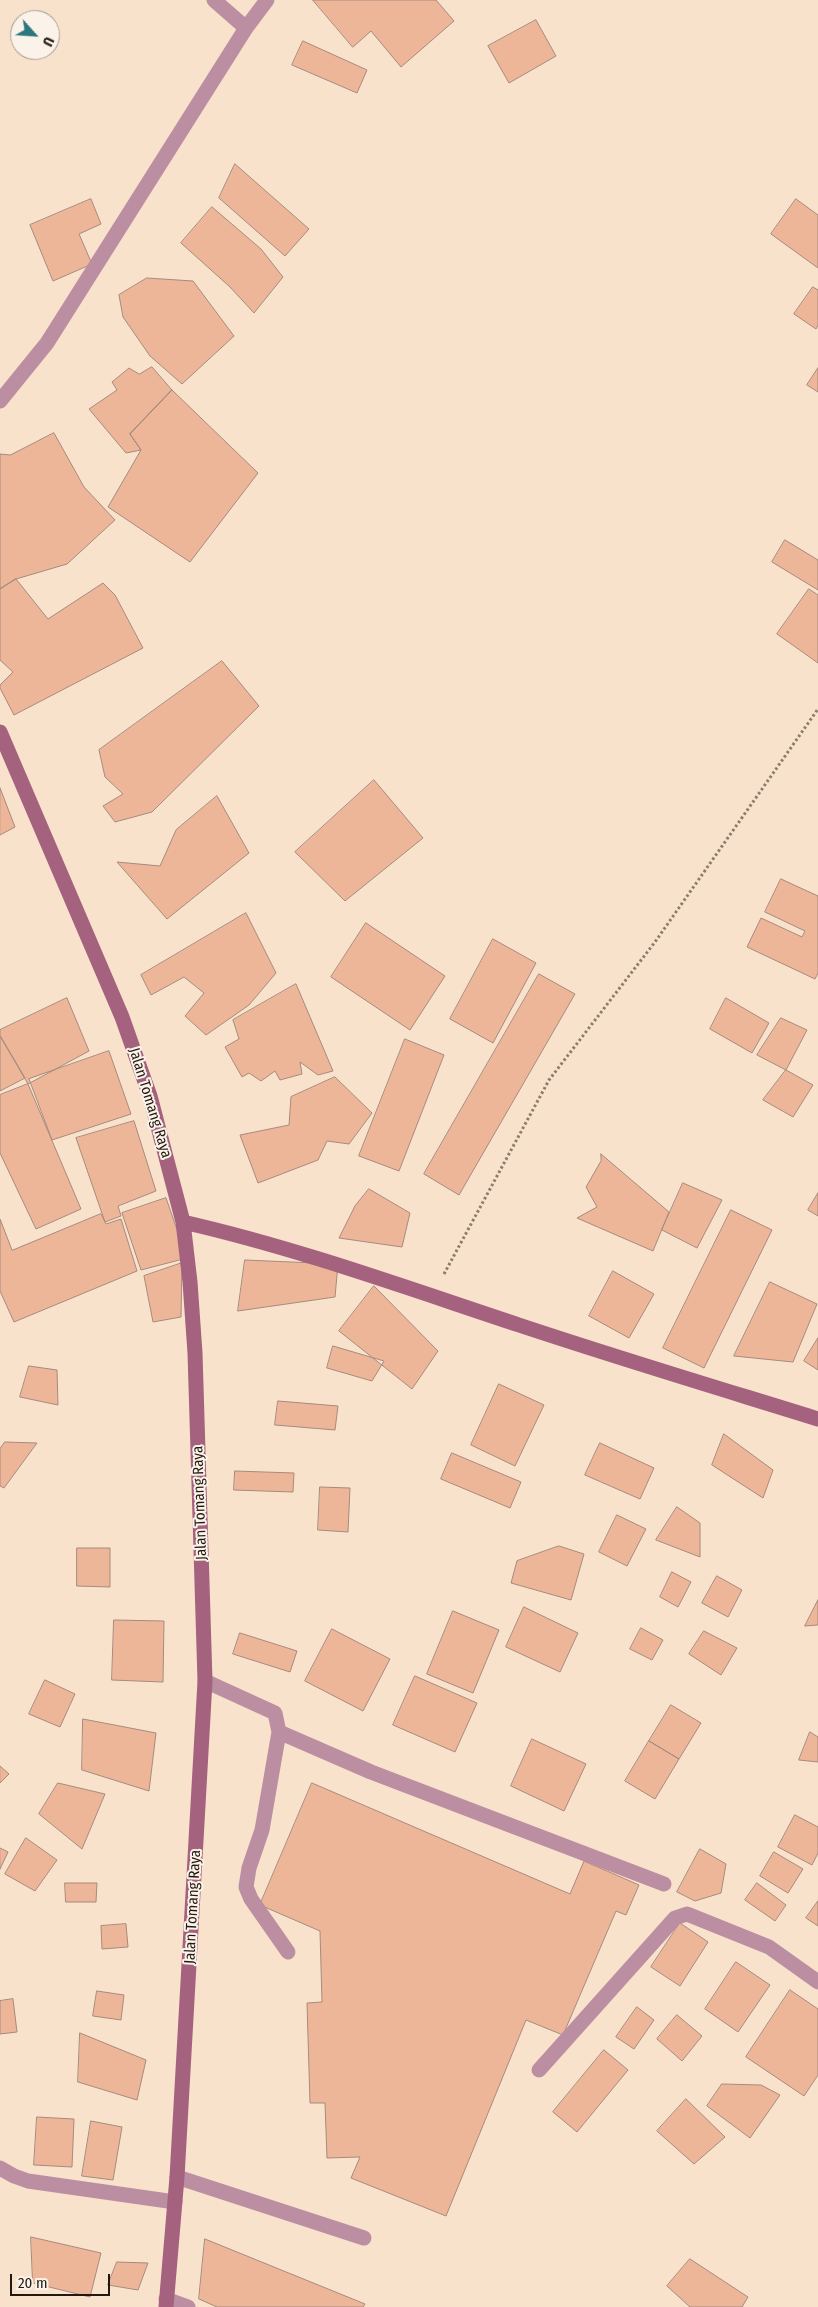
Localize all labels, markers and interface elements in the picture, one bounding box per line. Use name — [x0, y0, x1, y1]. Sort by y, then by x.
north arrow — [10, 10, 60, 60]
text: U — [39, 34, 57, 49]
street label: Jalan Tomang Raya — [125, 1046, 175, 1160]
street label: Jalan Tomang Raya — [189, 1446, 211, 1560]
street label: Jalan Tomang Raya — [181, 1849, 205, 1965]
scale bar — [12, 2264, 112, 2296]
text: 20 m — [18, 2274, 48, 2292]

